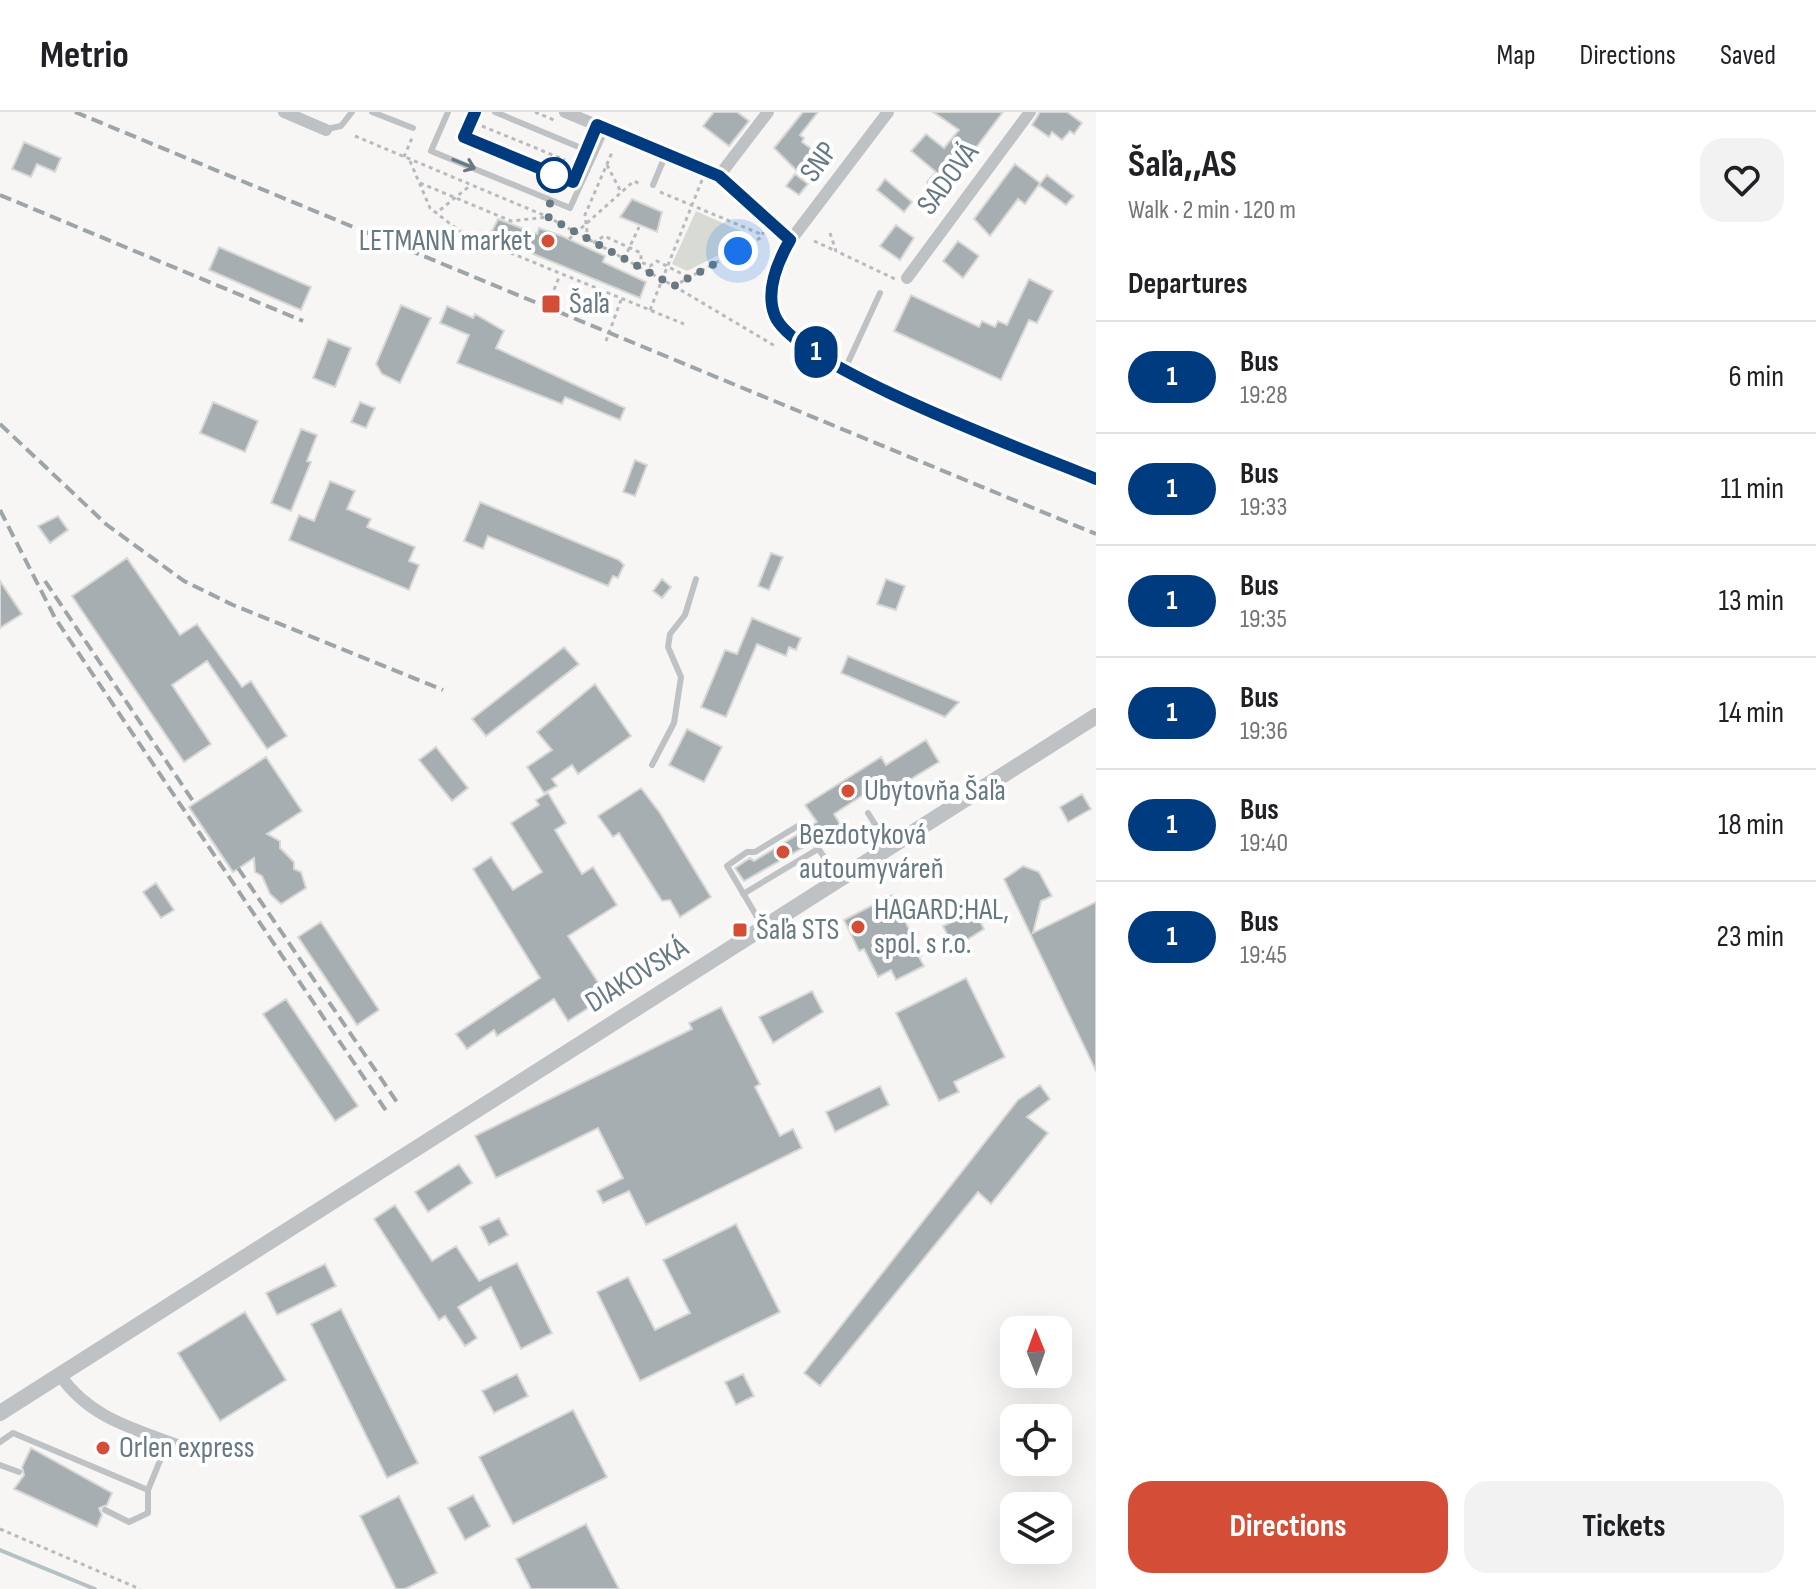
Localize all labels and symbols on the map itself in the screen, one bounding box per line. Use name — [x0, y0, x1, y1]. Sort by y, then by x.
street label: SNP — [792, 135, 846, 189]
street label: SADOVÁ — [909, 136, 987, 222]
one-way arrow — [451, 158, 476, 173]
unlabelled marker — [537, 158, 571, 192]
place label: LETMANN market — [359, 223, 532, 259]
your location — [718, 231, 758, 271]
marker: LETMANN market — [539, 232, 557, 250]
place label: Šaľa — [569, 286, 610, 322]
marker: Šaľa — [540, 293, 562, 315]
line badge: 1 — [790, 326, 842, 378]
place label: Ubytovňa Šaľa — [864, 773, 1006, 809]
marker: Ubytovňa Šaľa — [839, 782, 857, 800]
place label: Bezdotyková autoumyváreň — [799, 817, 943, 887]
marker: Bezdotyková autoumyváreň — [774, 843, 792, 861]
place label: HAGARD:HAL, spol. s r.o. — [874, 892, 1009, 962]
place label: Šaľa STS — [756, 912, 839, 948]
marker: HAGARD:HAL, spol. s r.o. — [849, 918, 867, 936]
marker: Šaľa STS — [731, 921, 749, 939]
street label: DIAKOVSKÁ — [579, 929, 695, 1021]
north arrow — [1000, 1316, 1072, 1388]
place label: Orlen express — [119, 1430, 255, 1466]
marker: Orlen express — [94, 1439, 112, 1457]

